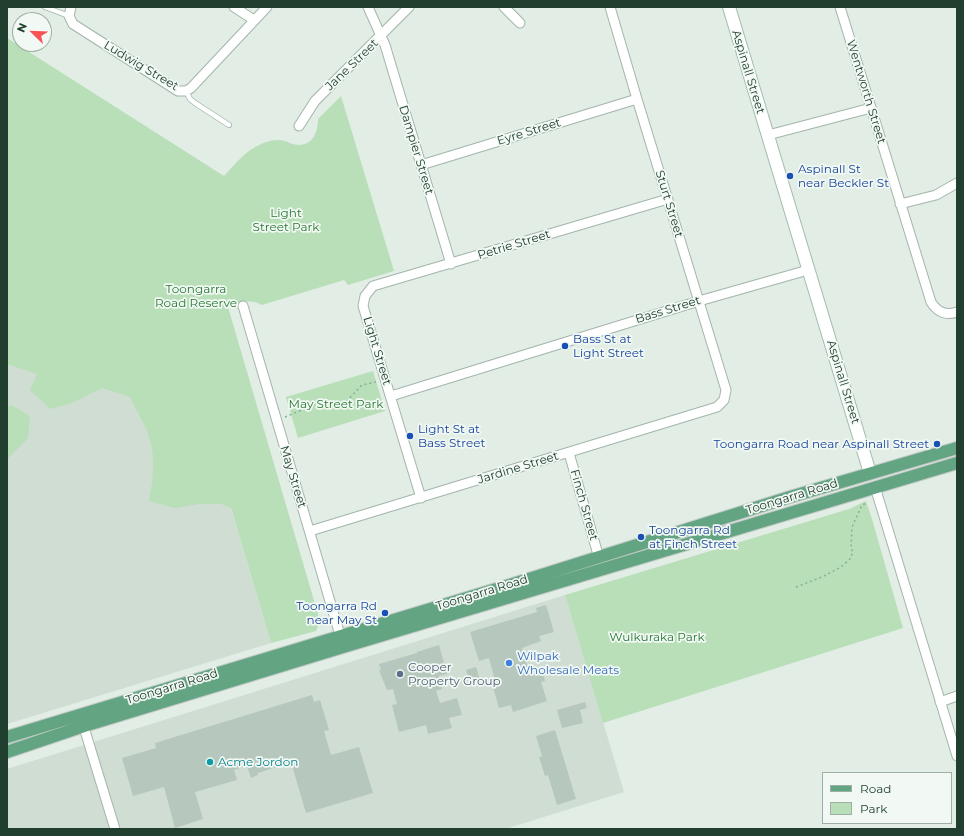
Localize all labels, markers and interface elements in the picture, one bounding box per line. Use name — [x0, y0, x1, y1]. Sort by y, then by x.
north arrow — [12, 12, 52, 52]
text: N — [14, 21, 30, 35]
street label: Aspinall Street — [728, 28, 768, 116]
street label: Jane Street — [323, 36, 381, 94]
street label: Ludwig Street — [101, 38, 181, 94]
street label: Wentworth Street — [843, 38, 889, 146]
street label: Dampier Street — [396, 104, 436, 196]
street label: Eyre Street — [495, 115, 563, 149]
place label: Aspinall St near Beckler St — [798, 162, 889, 190]
street label: Sturt Street — [652, 169, 686, 239]
marker: Aspinall St near Beckler St — [785, 171, 795, 181]
park label: Light Street Park — [253, 206, 319, 234]
street label: Petrie Street — [476, 227, 552, 263]
park label: Toongarra Road Reserve — [155, 282, 237, 310]
street label: Bass Street — [634, 293, 702, 327]
street label: Light Street — [360, 315, 394, 387]
place label: Bass St at Light Street — [573, 332, 644, 360]
street label: Aspinall Street — [823, 338, 863, 426]
marker: Bass St at Light Street — [560, 341, 570, 351]
park label: May Street Park — [289, 397, 383, 411]
place label: Light St at Bass Street — [418, 422, 485, 450]
marker: Light St at Bass Street — [405, 431, 415, 441]
place label: Toongarra Road near Aspinall Street — [713, 437, 929, 451]
marker: Toongarra Road near Aspinall Street — [932, 439, 942, 449]
street label: May Street — [277, 444, 309, 510]
street label: Jardine Street — [476, 449, 560, 487]
street label: Finch Street — [567, 468, 601, 542]
street label: Toongarra Road — [744, 476, 840, 518]
place label: Toongarra Rd at Finch Street — [649, 523, 737, 551]
marker: Toongarra Rd at Finch Street — [636, 532, 646, 542]
street label: Toongarra Road — [434, 572, 530, 614]
place label: Toongarra Rd near May St — [296, 599, 377, 627]
marker: Toongarra Rd near May St — [380, 608, 390, 618]
park label: Wulkuraka Park — [609, 630, 705, 644]
place label: Wilpak Wholesale Meats — [517, 649, 619, 677]
marker: Wilpak Wholesale Meats — [504, 658, 514, 668]
place label: Cooper Property Group — [408, 660, 501, 688]
street label: Toongarra Road — [124, 666, 220, 708]
marker: Cooper Property Group — [395, 669, 405, 679]
place label: Acme Jordon — [218, 755, 298, 769]
marker: Acme Jordon — [205, 757, 215, 767]
legend — [822, 772, 952, 824]
text: Road — [860, 781, 891, 796]
text: Park — [860, 801, 887, 816]

